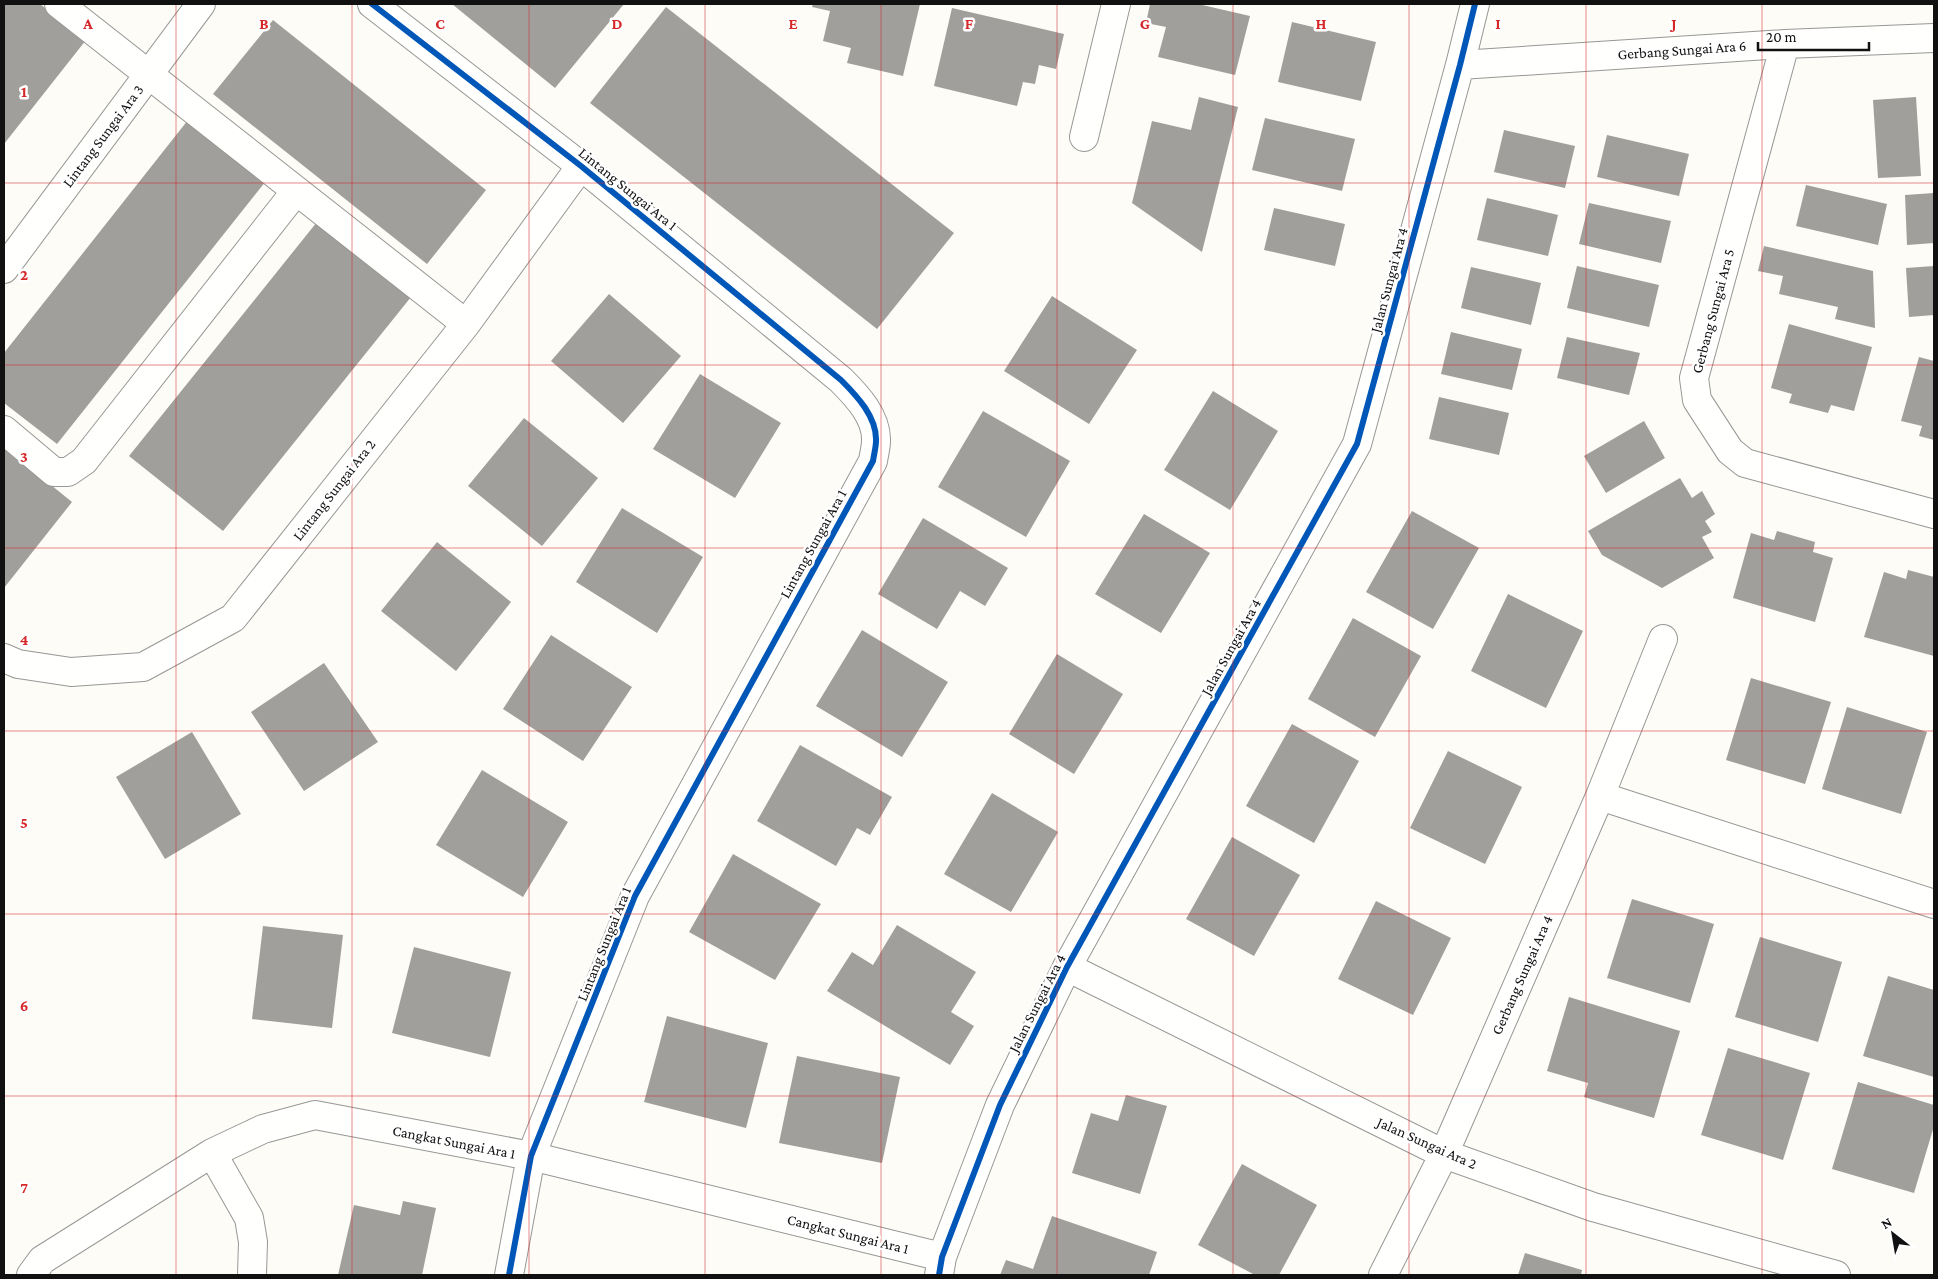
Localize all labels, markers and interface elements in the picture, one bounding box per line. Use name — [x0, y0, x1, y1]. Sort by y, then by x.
text: A — [82, 15, 93, 32]
text: B — [259, 15, 269, 32]
text: C — [435, 15, 445, 32]
text: D — [611, 15, 623, 32]
text: E — [788, 15, 798, 32]
text: F — [965, 15, 974, 32]
text: G — [1140, 15, 1150, 32]
text: H — [1316, 15, 1327, 32]
text: I — [1495, 15, 1501, 32]
text: J — [1669, 15, 1677, 32]
scale bar — [1758, 20, 1869, 52]
text: 20 m — [1766, 29, 1797, 45]
street label: Gerbang Sungai Ara 6 — [1617, 38, 1747, 63]
street label: Lintang Sungai Ara 3 — [59, 82, 147, 191]
text: 1 — [21, 83, 27, 100]
street label: Lintang Sungai Ara 1 — [575, 145, 680, 234]
street label: Jalan Sungai Ara 4 — [1367, 226, 1412, 336]
street label: Gerbang Sungai Ara 5 — [1689, 247, 1738, 375]
text: 2 — [20, 266, 28, 283]
street label: Lintang Sungai Ara 2 — [290, 436, 379, 544]
text: 3 — [20, 448, 28, 465]
street label: Lintang Sungai Ara 1 — [777, 487, 850, 602]
street label: Jalan Sungai Ara 4 — [1197, 596, 1265, 700]
text: 4 — [20, 631, 29, 648]
text: 5 — [20, 814, 28, 831]
street label: Lintang Sungai Ara 1 — [574, 885, 635, 1004]
street label: Gerbang Sungai Ara 4 — [1488, 913, 1556, 1038]
street label: Jalan Sungai Ara 4 — [1004, 951, 1070, 1057]
text: 6 — [20, 997, 28, 1014]
street label: Jalan Sungai Ara 2 — [1372, 1113, 1479, 1173]
street label: Cangkat Sungai Ara 1 — [391, 1122, 517, 1163]
text: 7 — [20, 1179, 28, 1196]
north arrow — [1868, 1209, 1918, 1259]
street label: Cangkat Sungai Ara 1 — [785, 1211, 911, 1258]
text: N — [1878, 1213, 1895, 1232]

